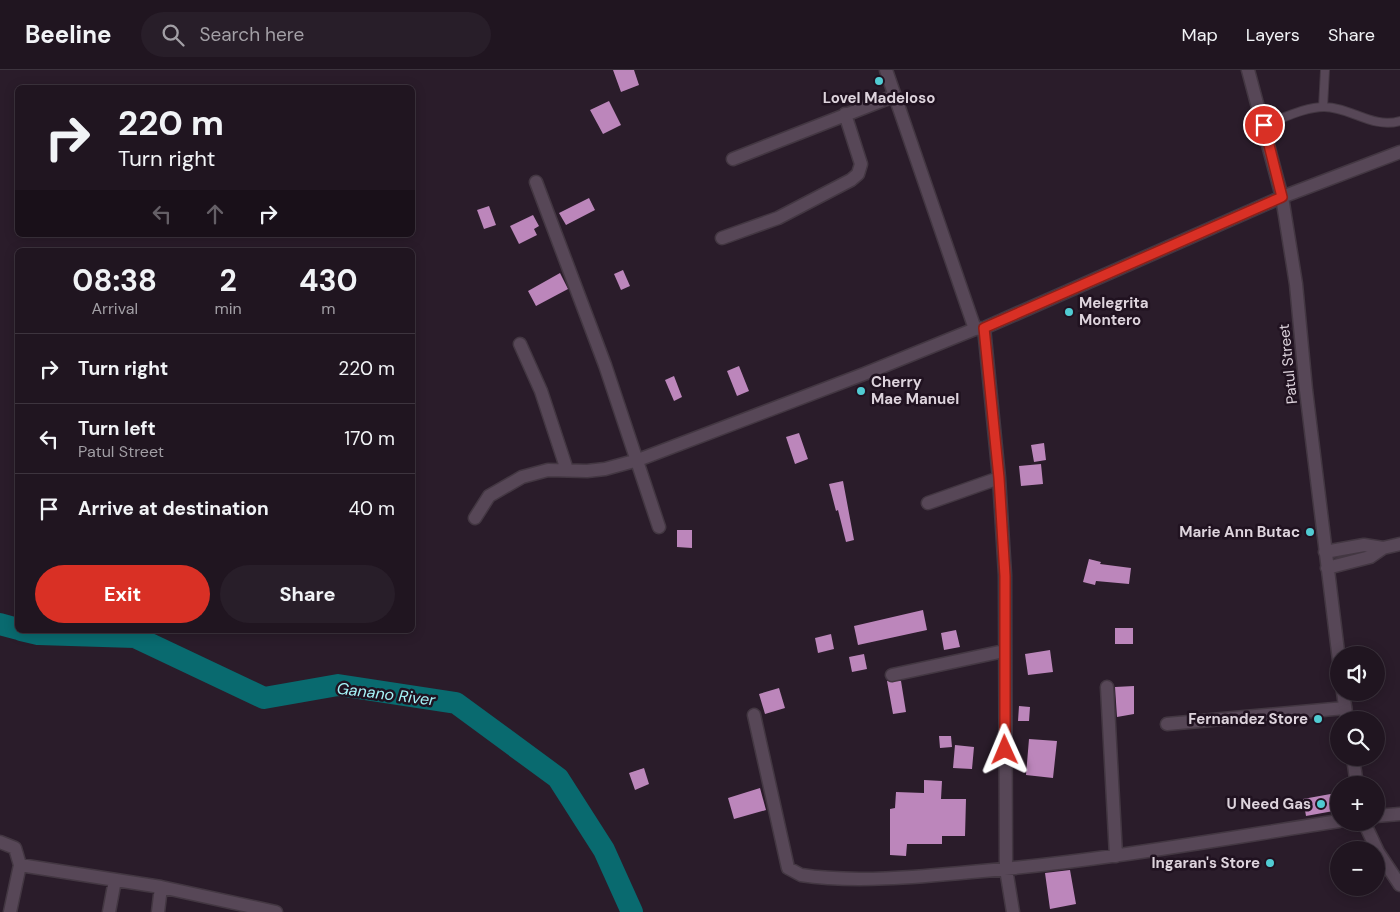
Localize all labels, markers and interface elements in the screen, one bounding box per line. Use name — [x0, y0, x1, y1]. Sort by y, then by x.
search box — [141, 12, 491, 57]
text: Beeline — [25, 19, 111, 50]
icon: search — [159, 21, 187, 49]
text: Search here — [199, 22, 304, 47]
text: Map — [1182, 23, 1218, 47]
text: Layers — [1246, 23, 1300, 47]
text: Share — [1328, 23, 1375, 47]
marker: Lovel Madeloso — [873, 75, 885, 87]
place label: Lovel Madeloso — [823, 88, 935, 108]
text: 220 m — [118, 100, 224, 146]
pin — [1243, 104, 1285, 146]
icon: right — [35, 105, 100, 170]
icon: arrive — [1250, 111, 1278, 139]
text: Turn right — [118, 144, 215, 173]
icon: left — [148, 200, 176, 228]
icon: ahead — [201, 200, 229, 228]
icon: right — [254, 200, 282, 228]
text: 08:38 — [72, 261, 157, 300]
text: 2 — [219, 261, 237, 300]
text: 430 — [299, 261, 358, 300]
place label: Melegrita Montero — [1079, 293, 1149, 330]
text: Arrival — [91, 298, 138, 319]
text: min — [214, 298, 242, 319]
text: m — [321, 298, 335, 319]
marker: Melegrita Montero — [1063, 306, 1075, 318]
street label: Patul Street — [1274, 323, 1302, 405]
icon: right — [35, 355, 63, 383]
text: Turn right — [78, 356, 168, 381]
text: 220 m — [338, 356, 395, 381]
place label: Cherry Mae Manuel — [871, 372, 959, 409]
marker: Cherry Mae Manuel — [855, 385, 867, 397]
text: Turn left — [78, 416, 156, 441]
icon: left — [35, 425, 63, 453]
text: 170 m — [344, 426, 395, 451]
text: Patul Street — [78, 441, 164, 462]
icon: arrive — [35, 495, 63, 523]
text: Arrive at destination — [78, 496, 269, 521]
text: 40 m — [348, 496, 395, 521]
place label: Marie Ann Butac — [1179, 522, 1300, 542]
marker: Marie Ann Butac — [1304, 526, 1316, 538]
button: Exit — [35, 565, 210, 623]
button: Share — [220, 565, 395, 623]
map controls — [1330, 646, 1385, 896]
button: sound — [1330, 646, 1385, 701]
water label: Ganano River — [336, 678, 437, 711]
place label: Fernandez Store — [1188, 709, 1308, 729]
button: search — [1330, 711, 1385, 766]
marker: Fernandez Store — [1312, 713, 1324, 725]
position arrow — [978, 723, 1030, 775]
button: + — [1330, 776, 1385, 831]
place label: U Need Gas — [1226, 794, 1311, 814]
marker: U Need Gas — [1315, 798, 1327, 810]
button: − — [1330, 841, 1385, 896]
place label: Ingaran's Store — [1151, 853, 1260, 873]
marker: Ingaran's Store — [1264, 857, 1276, 869]

